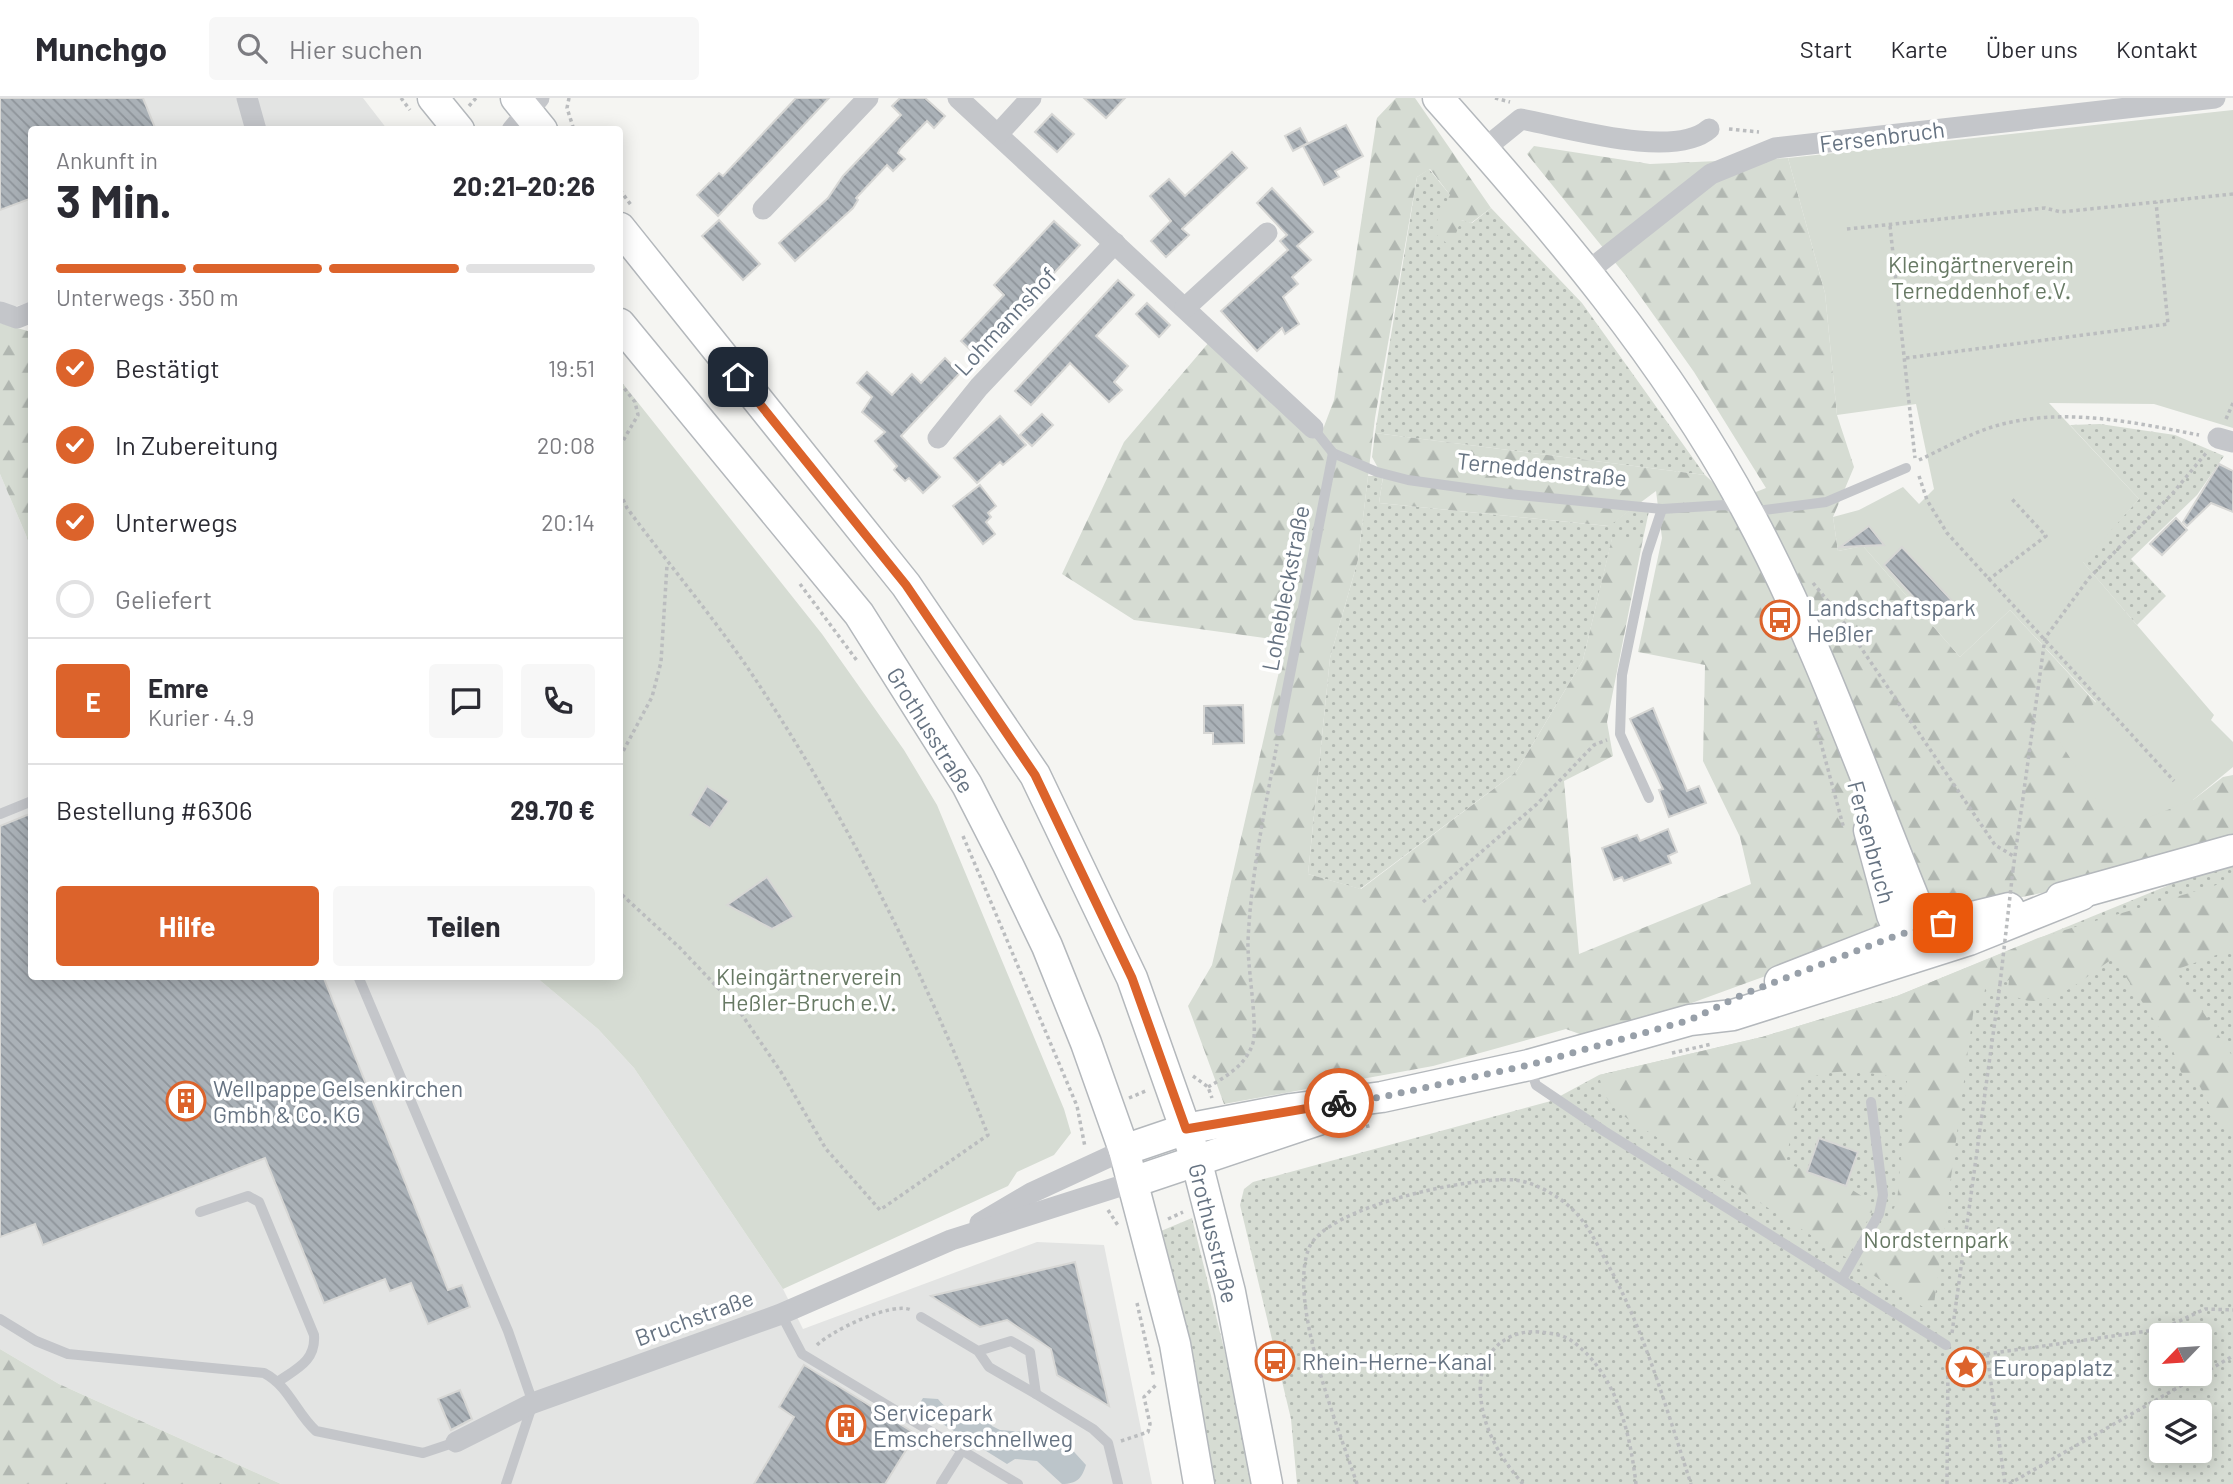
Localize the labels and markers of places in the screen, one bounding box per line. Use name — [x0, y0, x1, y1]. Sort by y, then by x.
pin — [708, 347, 768, 407]
place label: Landschaftspark Heßler — [1807, 593, 1976, 647]
bus stop icon: Landschaftspark Heßler — [1759, 599, 1801, 641]
pin — [1913, 893, 1973, 953]
place label: Wellpappe Gelsenkirchen Gmbh & Co. KG — [213, 1074, 463, 1128]
building icon: Wellpappe Gelsenkirchen Gmbh & Co. KG — [165, 1080, 207, 1122]
bus stop icon: Rhein-Herne-Kanal — [1254, 1340, 1296, 1382]
place icon: Europaplatz — [1945, 1346, 1987, 1388]
place label: Rhein-Herne-Kanal — [1302, 1347, 1492, 1375]
place label: Europaplatz — [1993, 1353, 2113, 1381]
place label: Servicepark Emscherschnellweg — [873, 1398, 1073, 1452]
building icon: Servicepark Emscherschnellweg — [825, 1404, 867, 1446]

